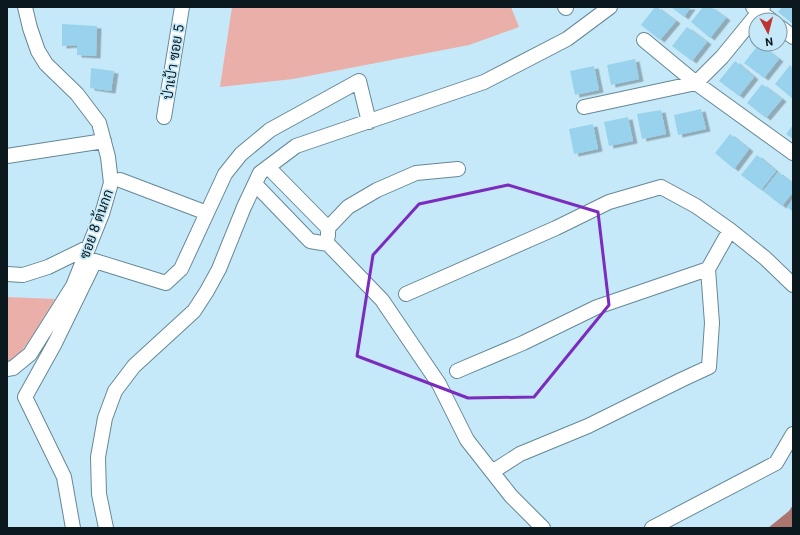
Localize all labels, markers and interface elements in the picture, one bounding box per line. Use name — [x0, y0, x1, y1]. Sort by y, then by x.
north arrow — [748, 12, 788, 52]
street label: ป่าเป้า ซอย 5 — [158, 23, 187, 101]
text: N — [764, 35, 774, 48]
street label: ซอย 8 ต้นกก — [75, 187, 116, 261]

